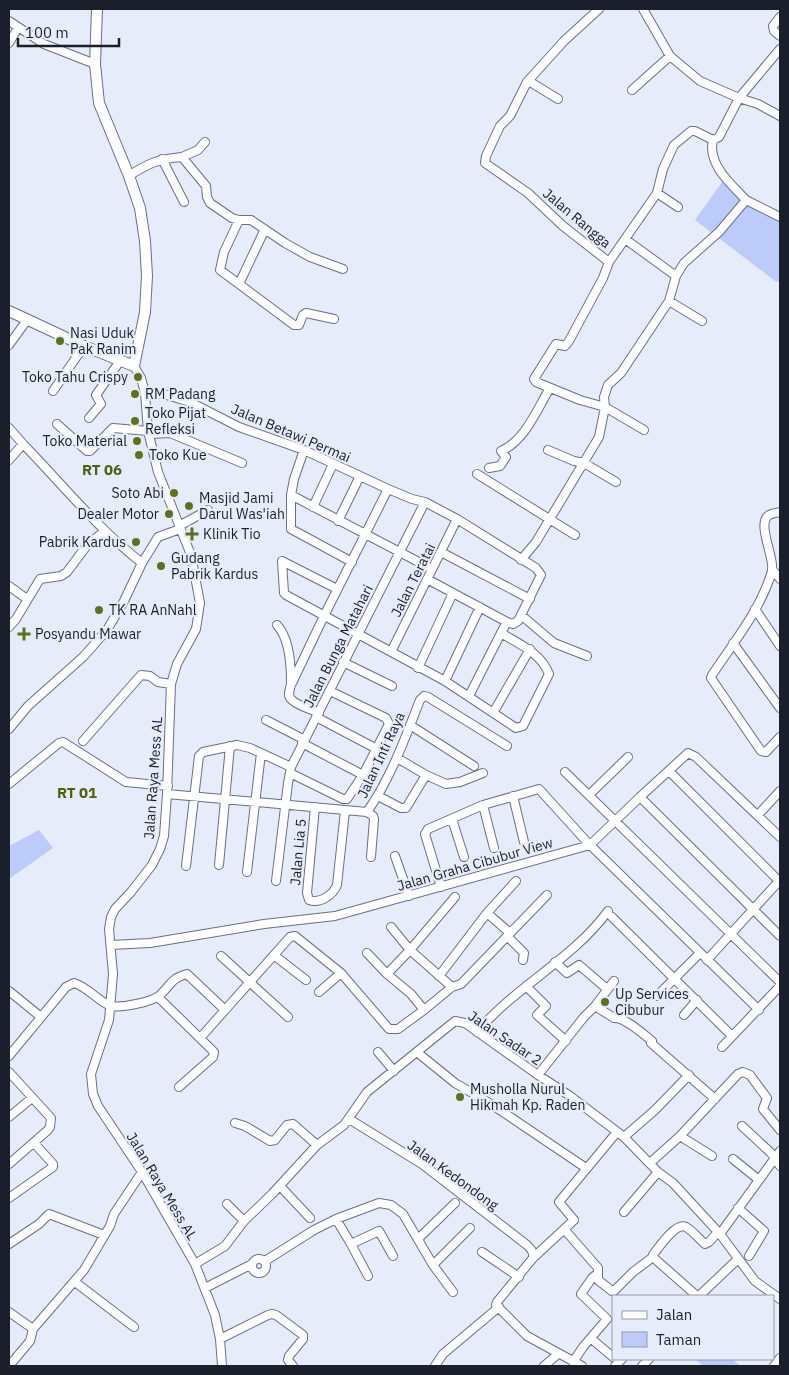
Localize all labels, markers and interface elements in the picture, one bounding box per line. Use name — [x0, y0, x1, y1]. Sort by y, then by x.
scale bar — [18, 15, 119, 47]
text: 100 m — [25, 23, 69, 42]
street label: Jalan Rangga — [539, 184, 615, 252]
place label: Nasi Uduk Pak Ranim — [70, 324, 136, 358]
marker: Nasi Uduk Pak Ranim — [54, 335, 66, 347]
place label: Toko Tahu Crispy — [22, 368, 128, 386]
marker: Toko Tahu Crispy — [132, 371, 144, 383]
place label: RM Padang — [145, 385, 216, 403]
marker: RM Padang — [129, 388, 141, 400]
street label: Jalan Betawi Permai — [229, 400, 353, 466]
place label: Toko Pijat Refleksi — [145, 404, 206, 438]
marker: Toko Pijat Refleksi — [129, 415, 141, 427]
place label: Toko Material — [42, 432, 127, 450]
marker: Toko Material — [131, 435, 143, 447]
place label: Toko Kue — [149, 446, 207, 464]
marker: Toko Kue — [133, 449, 145, 461]
district label: RT 06 — [82, 460, 122, 479]
place label: Soto Abi — [111, 484, 164, 502]
marker: Soto Abi — [168, 487, 180, 499]
place label: Masjid Jami Darul Was'iah — [199, 489, 285, 523]
marker: Masjid Jami Darul Was'iah — [183, 500, 195, 512]
place label: Dealer Motor — [77, 505, 159, 523]
marker: Dealer Motor — [163, 508, 175, 520]
place label: Klinik Tio — [203, 525, 261, 543]
marker: Klinik Tio — [185, 527, 199, 541]
place label: Pabrik Kardus — [39, 533, 126, 551]
marker: Pabrik Kardus — [130, 536, 142, 548]
street label: Jalan Teratai — [387, 540, 439, 620]
place label: Gudang Pabrik Kardus — [171, 549, 259, 583]
marker: Gudang Pabrik Kardus — [155, 560, 167, 572]
street label: Jalan Bunga Matahari — [299, 581, 377, 711]
place label: TK RA AnNahl — [109, 601, 197, 619]
marker: TK RA AnNahl — [93, 604, 105, 616]
place label: Posyandu Mawar — [35, 625, 141, 643]
marker: Posyandu Mawar — [17, 627, 31, 641]
street label: Jalan Inti Raya — [353, 709, 409, 801]
street label: Jalan Raya Mess AL — [140, 716, 166, 840]
district label: RT 01 — [57, 783, 97, 802]
street label: Jalan Lia 5 — [286, 818, 310, 886]
street label: Jalan Graha Cibubur View — [395, 833, 555, 895]
place label: Up Services Cibubur — [615, 985, 689, 1019]
marker: Up Services Cibubur — [599, 996, 611, 1008]
street label: Jalan Sadar 2 — [465, 1007, 545, 1069]
place label: Musholla Nurul Hikmah Kp. Raden — [470, 1080, 585, 1114]
marker: Musholla Nurul Hikmah Kp. Raden — [454, 1091, 466, 1103]
street label: Jalan Raya Mess AL — [123, 1129, 201, 1243]
street label: Jalan Kedondong — [404, 1136, 503, 1215]
legend — [612, 1295, 774, 1360]
text: Jalan — [656, 1305, 692, 1324]
text: Taman — [656, 1330, 701, 1349]

